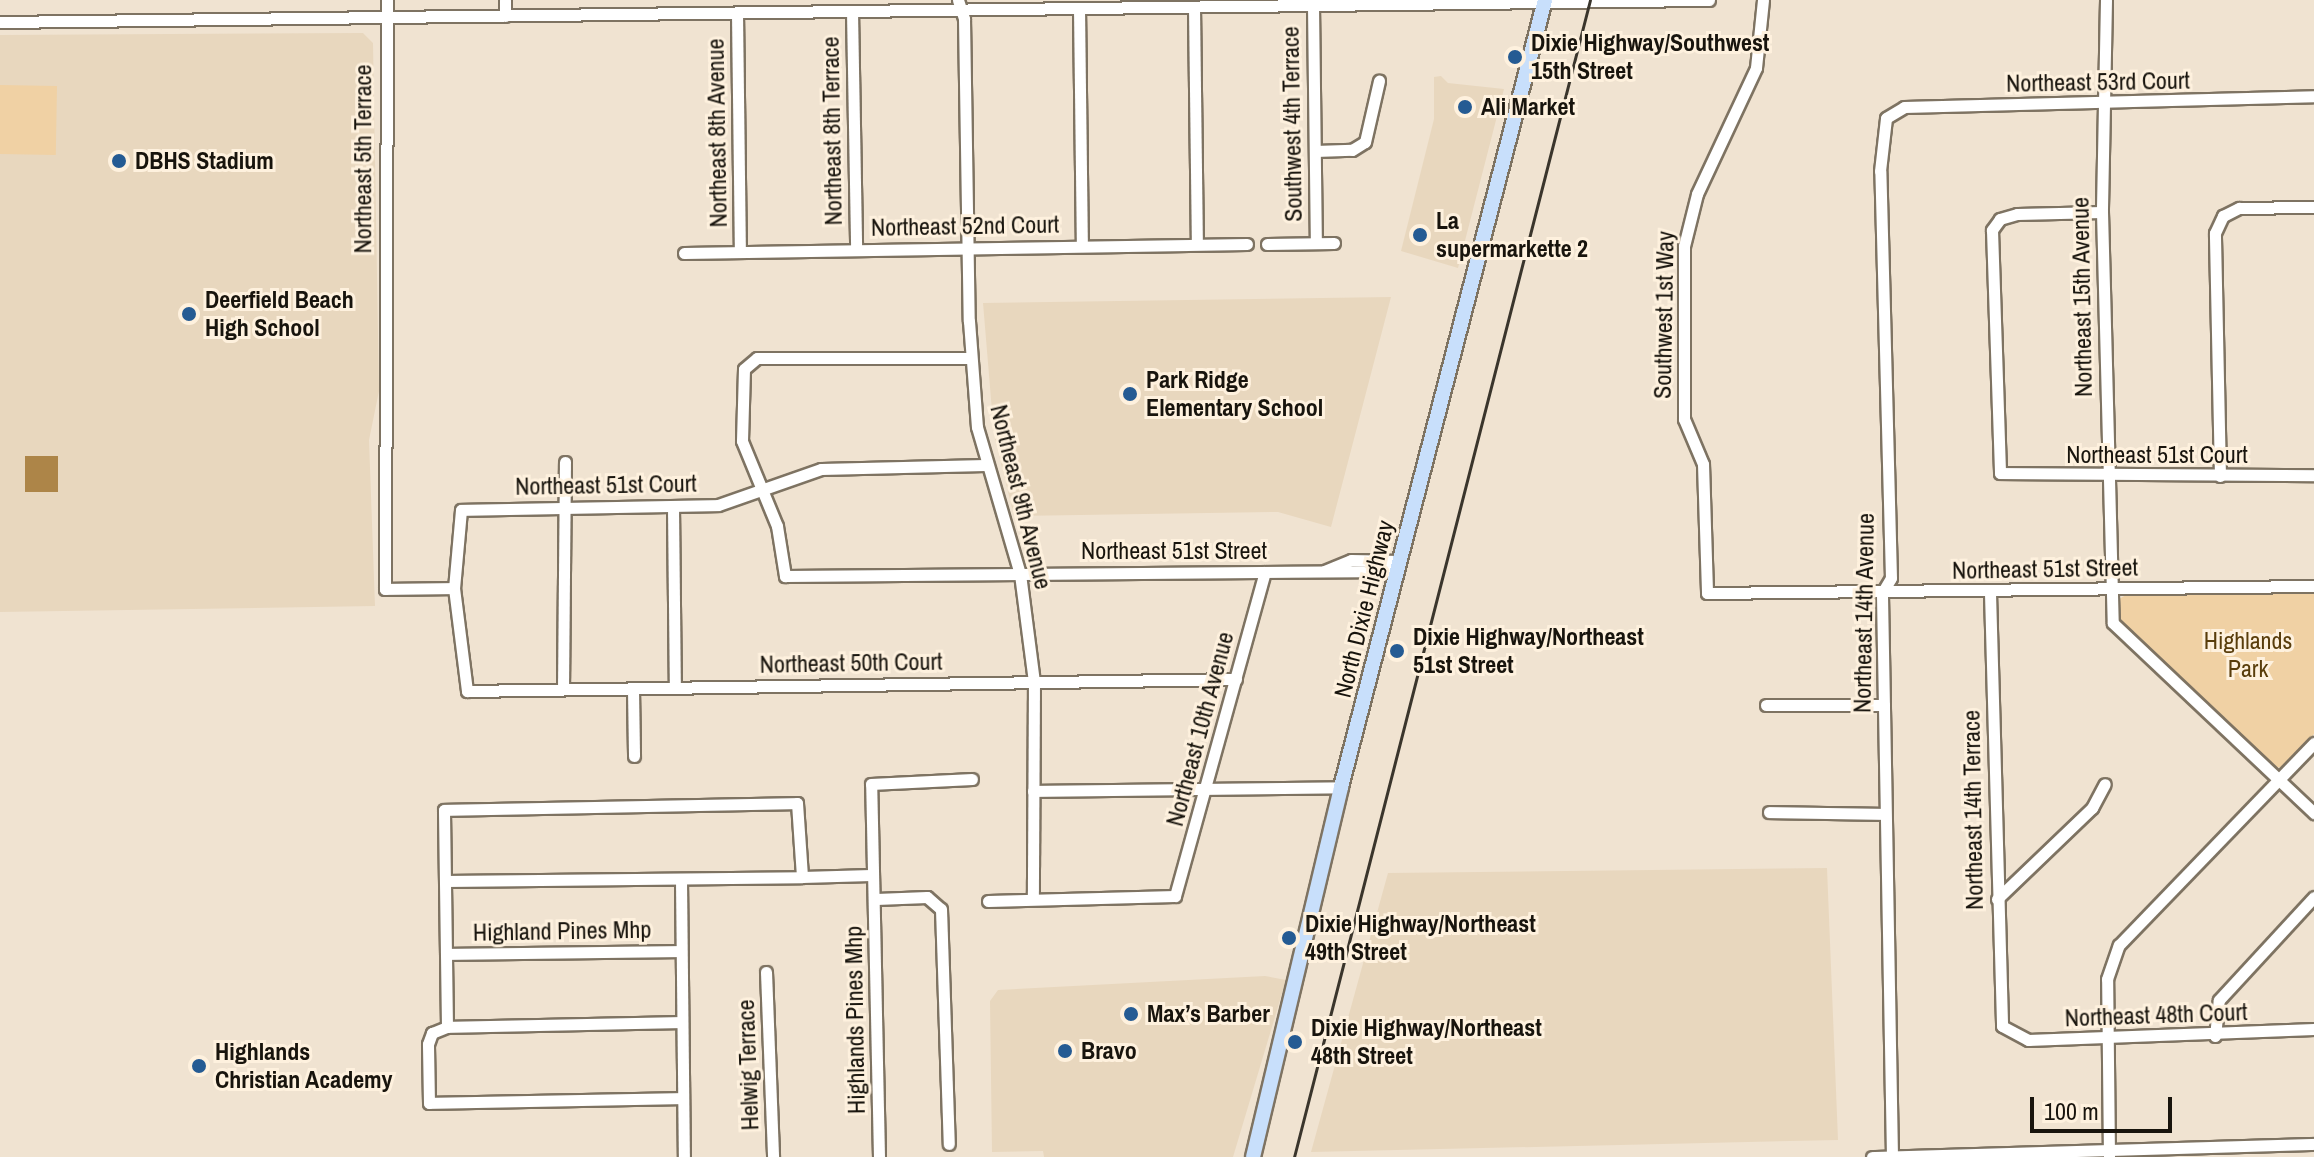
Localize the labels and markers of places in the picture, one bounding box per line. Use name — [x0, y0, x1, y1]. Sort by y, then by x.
place label: Dixie Highway/Southwest 15th Street — [1531, 29, 1769, 85]
marker: Dixie Highway/Southwest 15th Street — [1506, 48, 1524, 66]
place label: Ali Market — [1481, 93, 1575, 121]
marker: Ali Market — [1456, 98, 1474, 116]
place label: DBHS Stadium — [135, 147, 274, 175]
marker: DBHS Stadium — [110, 152, 128, 170]
place label: La supermarkette 2 — [1436, 207, 1588, 263]
marker: La supermarkette 2 — [1411, 226, 1429, 244]
place label: Deerfield Beach High School — [205, 286, 354, 342]
marker: Deerfield Beach High School — [180, 305, 198, 323]
place label: Park Ridge Elementary School — [1146, 366, 1323, 422]
marker: Park Ridge Elementary School — [1121, 385, 1139, 403]
place label: Dixie Highway/Northeast 51st Street — [1413, 623, 1644, 679]
marker: Dixie Highway/Northeast 51st Street — [1388, 642, 1406, 660]
place label: Dixie Highway/Northeast 49th Street — [1305, 910, 1536, 966]
marker: Dixie Highway/Northeast 49th Street — [1280, 929, 1298, 947]
place label: Max’s Barber — [1147, 1000, 1270, 1028]
marker: Max’s Barber — [1122, 1005, 1140, 1023]
place label: Dixie Highway/Northeast 48th Street — [1311, 1014, 1542, 1070]
marker: Dixie Highway/Northeast 48th Street — [1286, 1033, 1304, 1051]
place label: Bravo — [1081, 1037, 1137, 1065]
place label: Highlands Christian Academy — [215, 1038, 393, 1094]
marker: Bravo — [1056, 1042, 1074, 1060]
marker: Highlands Christian Academy — [190, 1057, 208, 1075]

